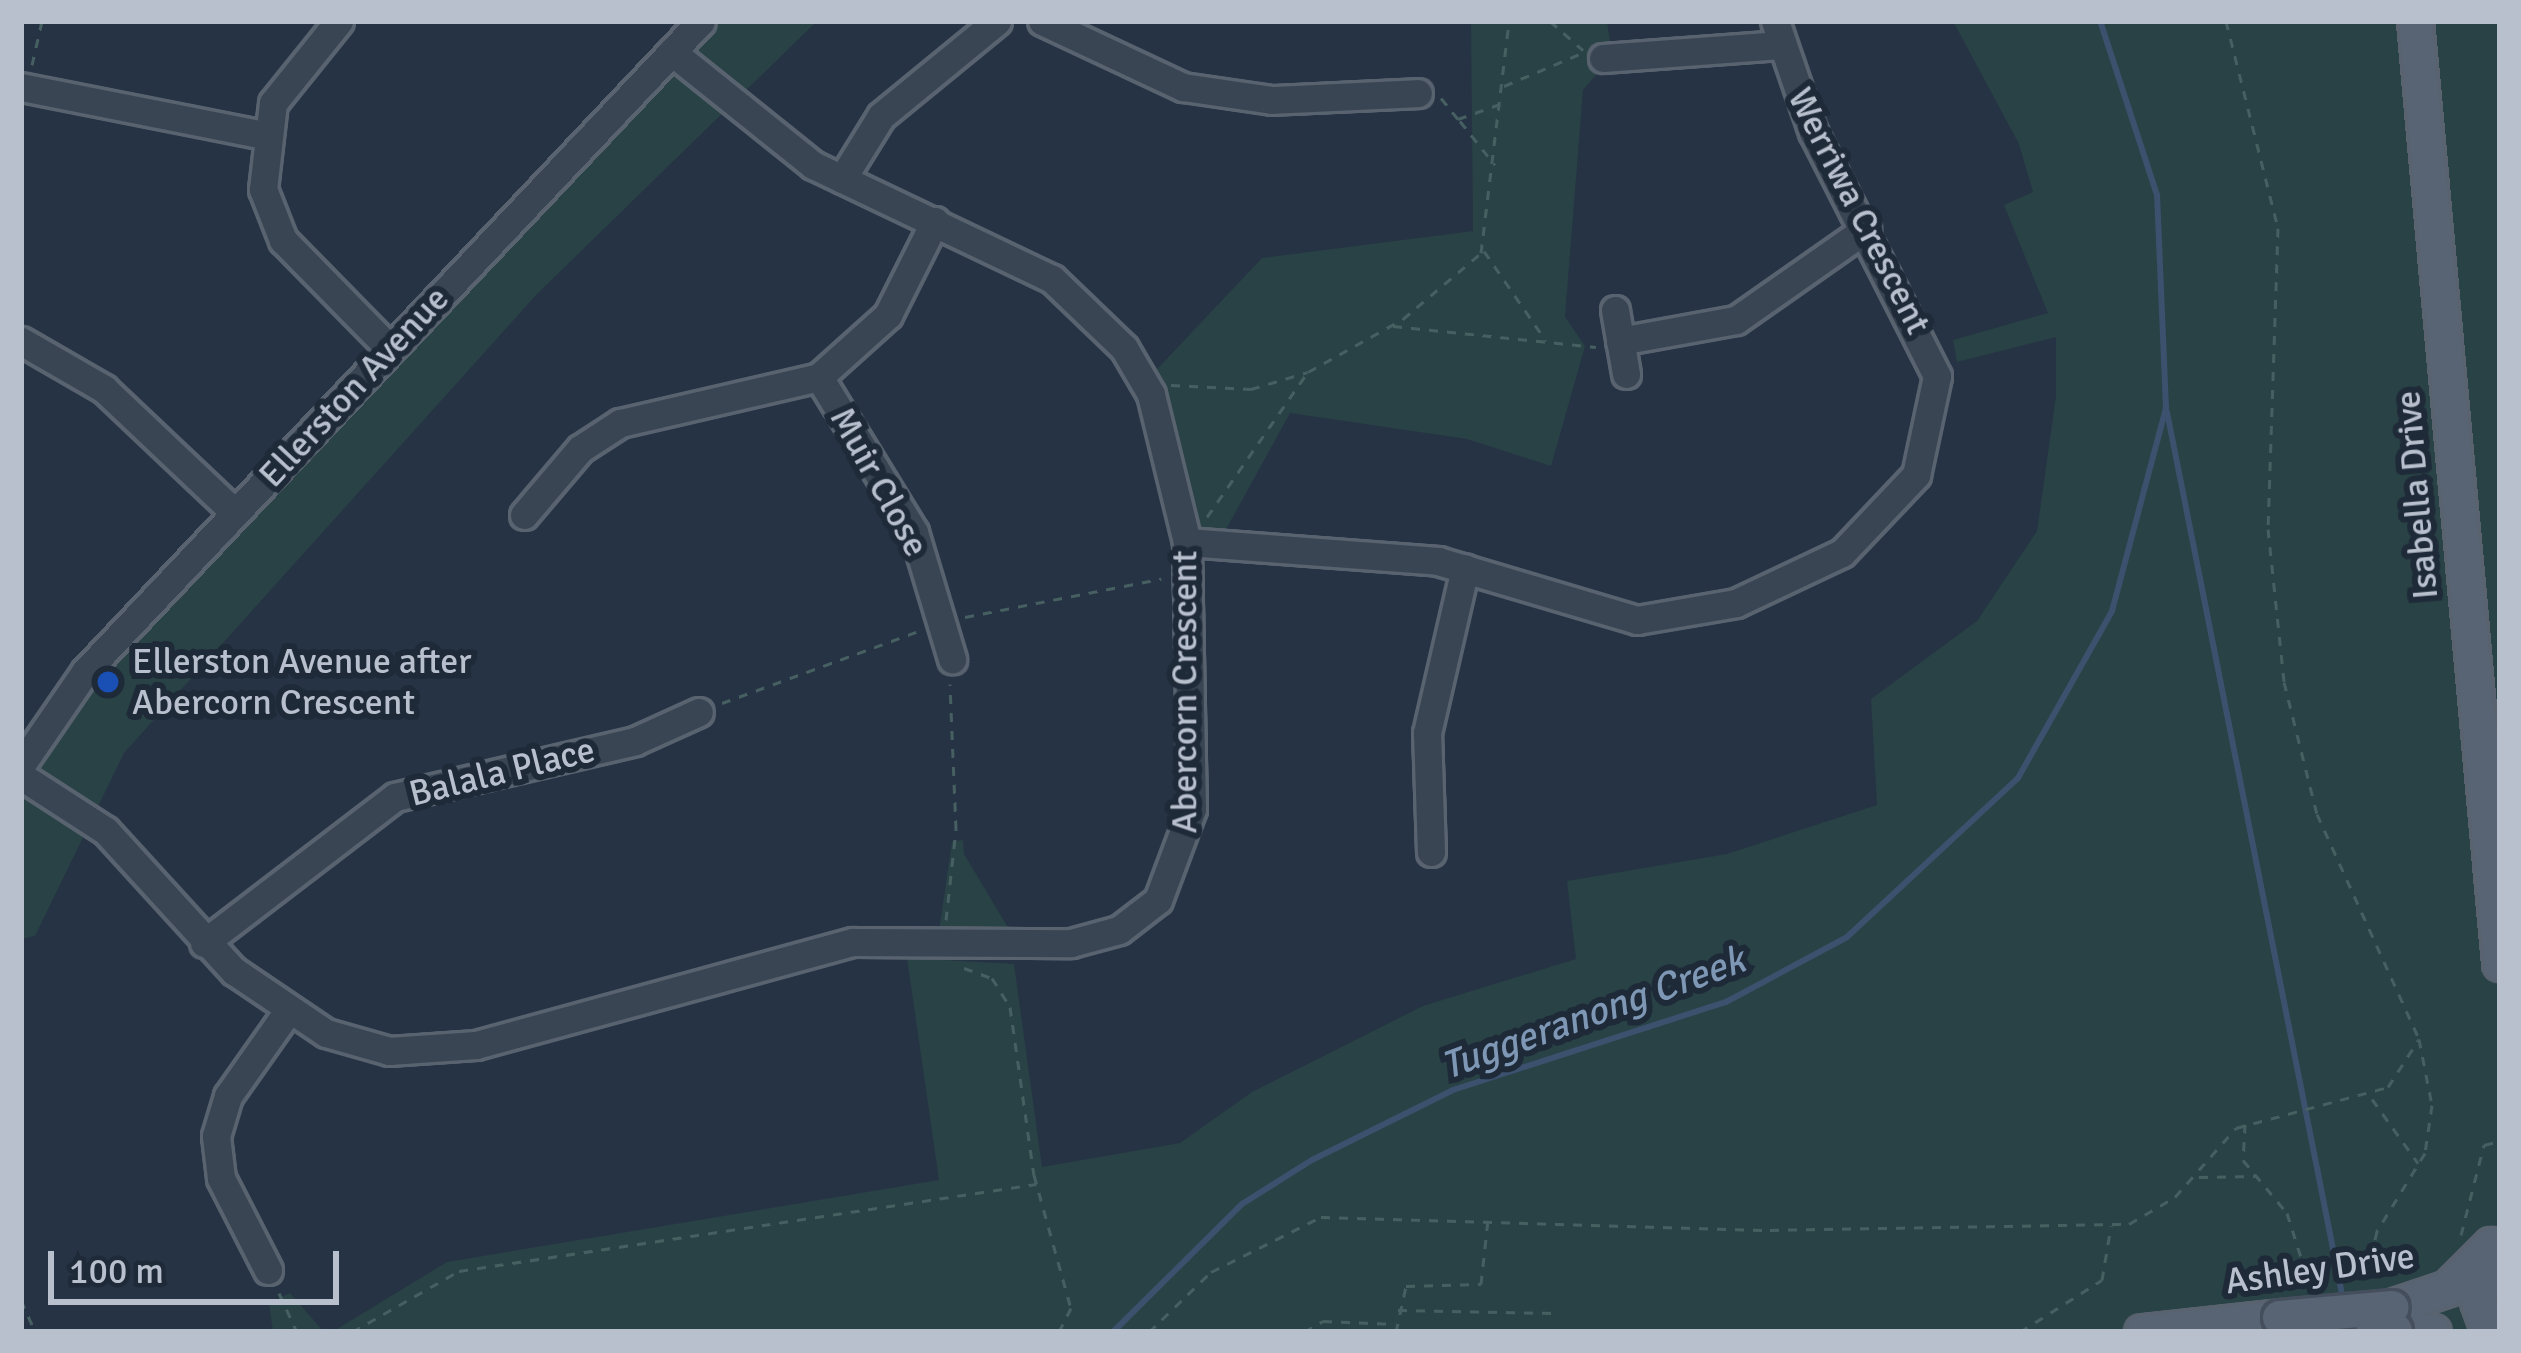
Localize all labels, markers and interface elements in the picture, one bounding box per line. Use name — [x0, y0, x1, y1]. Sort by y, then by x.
street label: Werriwa Crescent — [1778, 81, 1940, 341]
street label: Ellerston Avenue — [250, 278, 458, 496]
street label: Isabella Drive — [2386, 389, 2448, 601]
street label: Muir Close — [820, 400, 938, 564]
street label: Abercorn Crescent — [1163, 550, 1207, 834]
place label: Ellerston Avenue after Abercorn Crescent — [132, 639, 472, 724]
marker: Ellerston Avenue after Abercorn Crescent — [95, 669, 121, 695]
street label: Balala Place — [405, 728, 599, 816]
water label: Tuggeranong Creek — [1435, 936, 1751, 1090]
scale bar — [54, 1227, 345, 1301]
street label: Ashley Drive — [2223, 1234, 2417, 1304]
text: 100 m — [69, 1249, 164, 1294]

